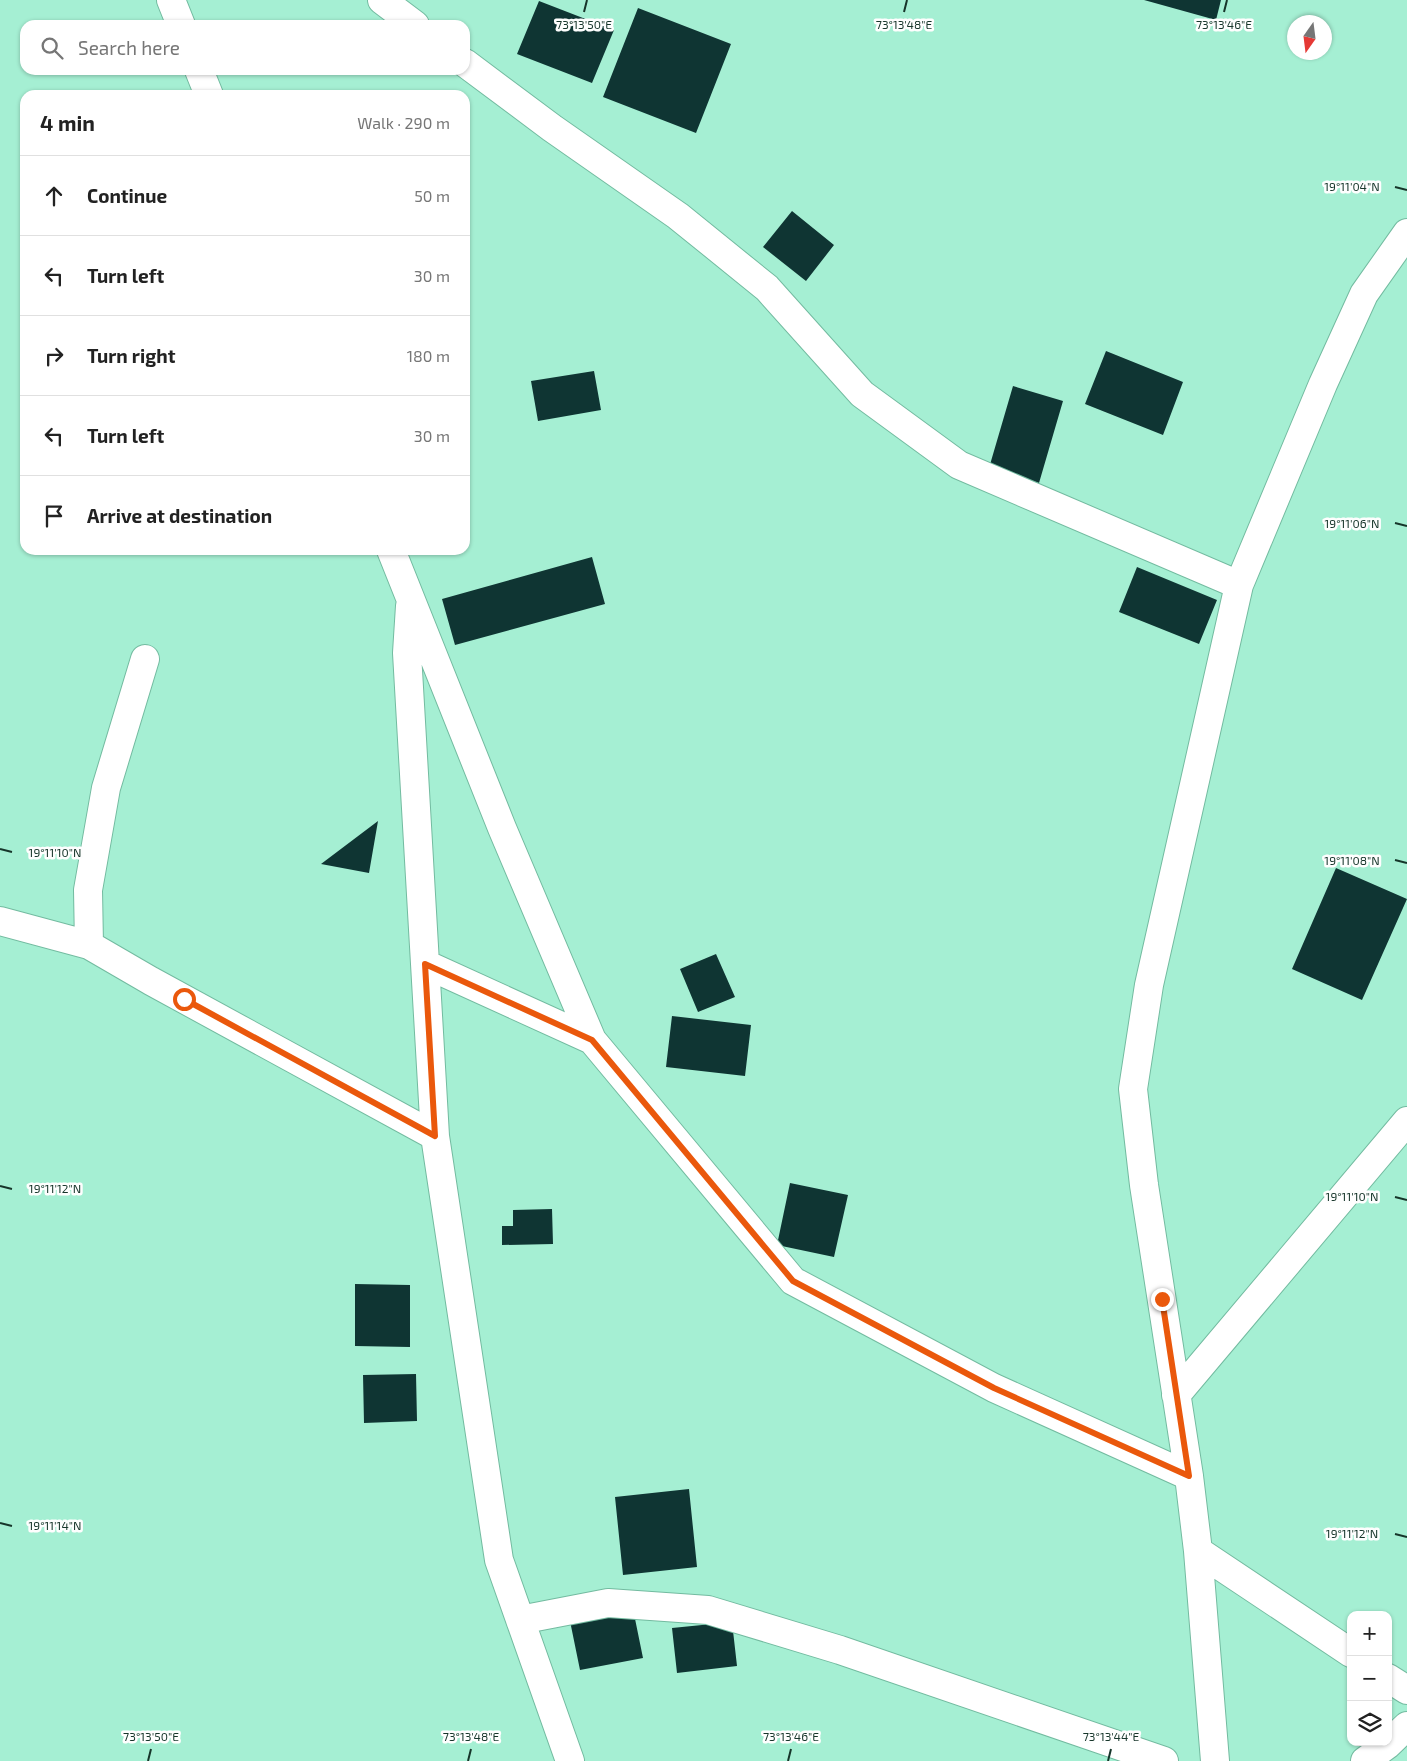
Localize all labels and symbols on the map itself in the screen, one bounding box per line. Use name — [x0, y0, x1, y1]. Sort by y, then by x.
north arrow — [1287, 15, 1332, 60]
text: 73°13'50"E — [556, 17, 612, 31]
text: 73°13'48"E — [876, 17, 933, 31]
text: 73°13'46"E — [1196, 17, 1252, 31]
text: 19°11'04"N — [1324, 179, 1380, 193]
text: 19°11'06"N — [1325, 516, 1379, 530]
text: 19°11'10"N — [29, 845, 81, 859]
text: 19°11'08"N — [1324, 853, 1380, 867]
route start — [173, 988, 196, 1011]
text: 19°11'12"N — [29, 1181, 81, 1195]
text: 19°11'10"N — [1326, 1189, 1378, 1203]
route end — [1151, 1288, 1174, 1311]
text: 19°11'14"N — [29, 1518, 81, 1532]
text: 19°11'12"N — [1326, 1526, 1378, 1540]
text: 73°13'50"E — [123, 1729, 179, 1743]
text: 73°13'48"E — [443, 1729, 500, 1743]
text: 73°13'46"E — [763, 1729, 819, 1743]
text: 73°13'44"E — [1083, 1729, 1140, 1743]

